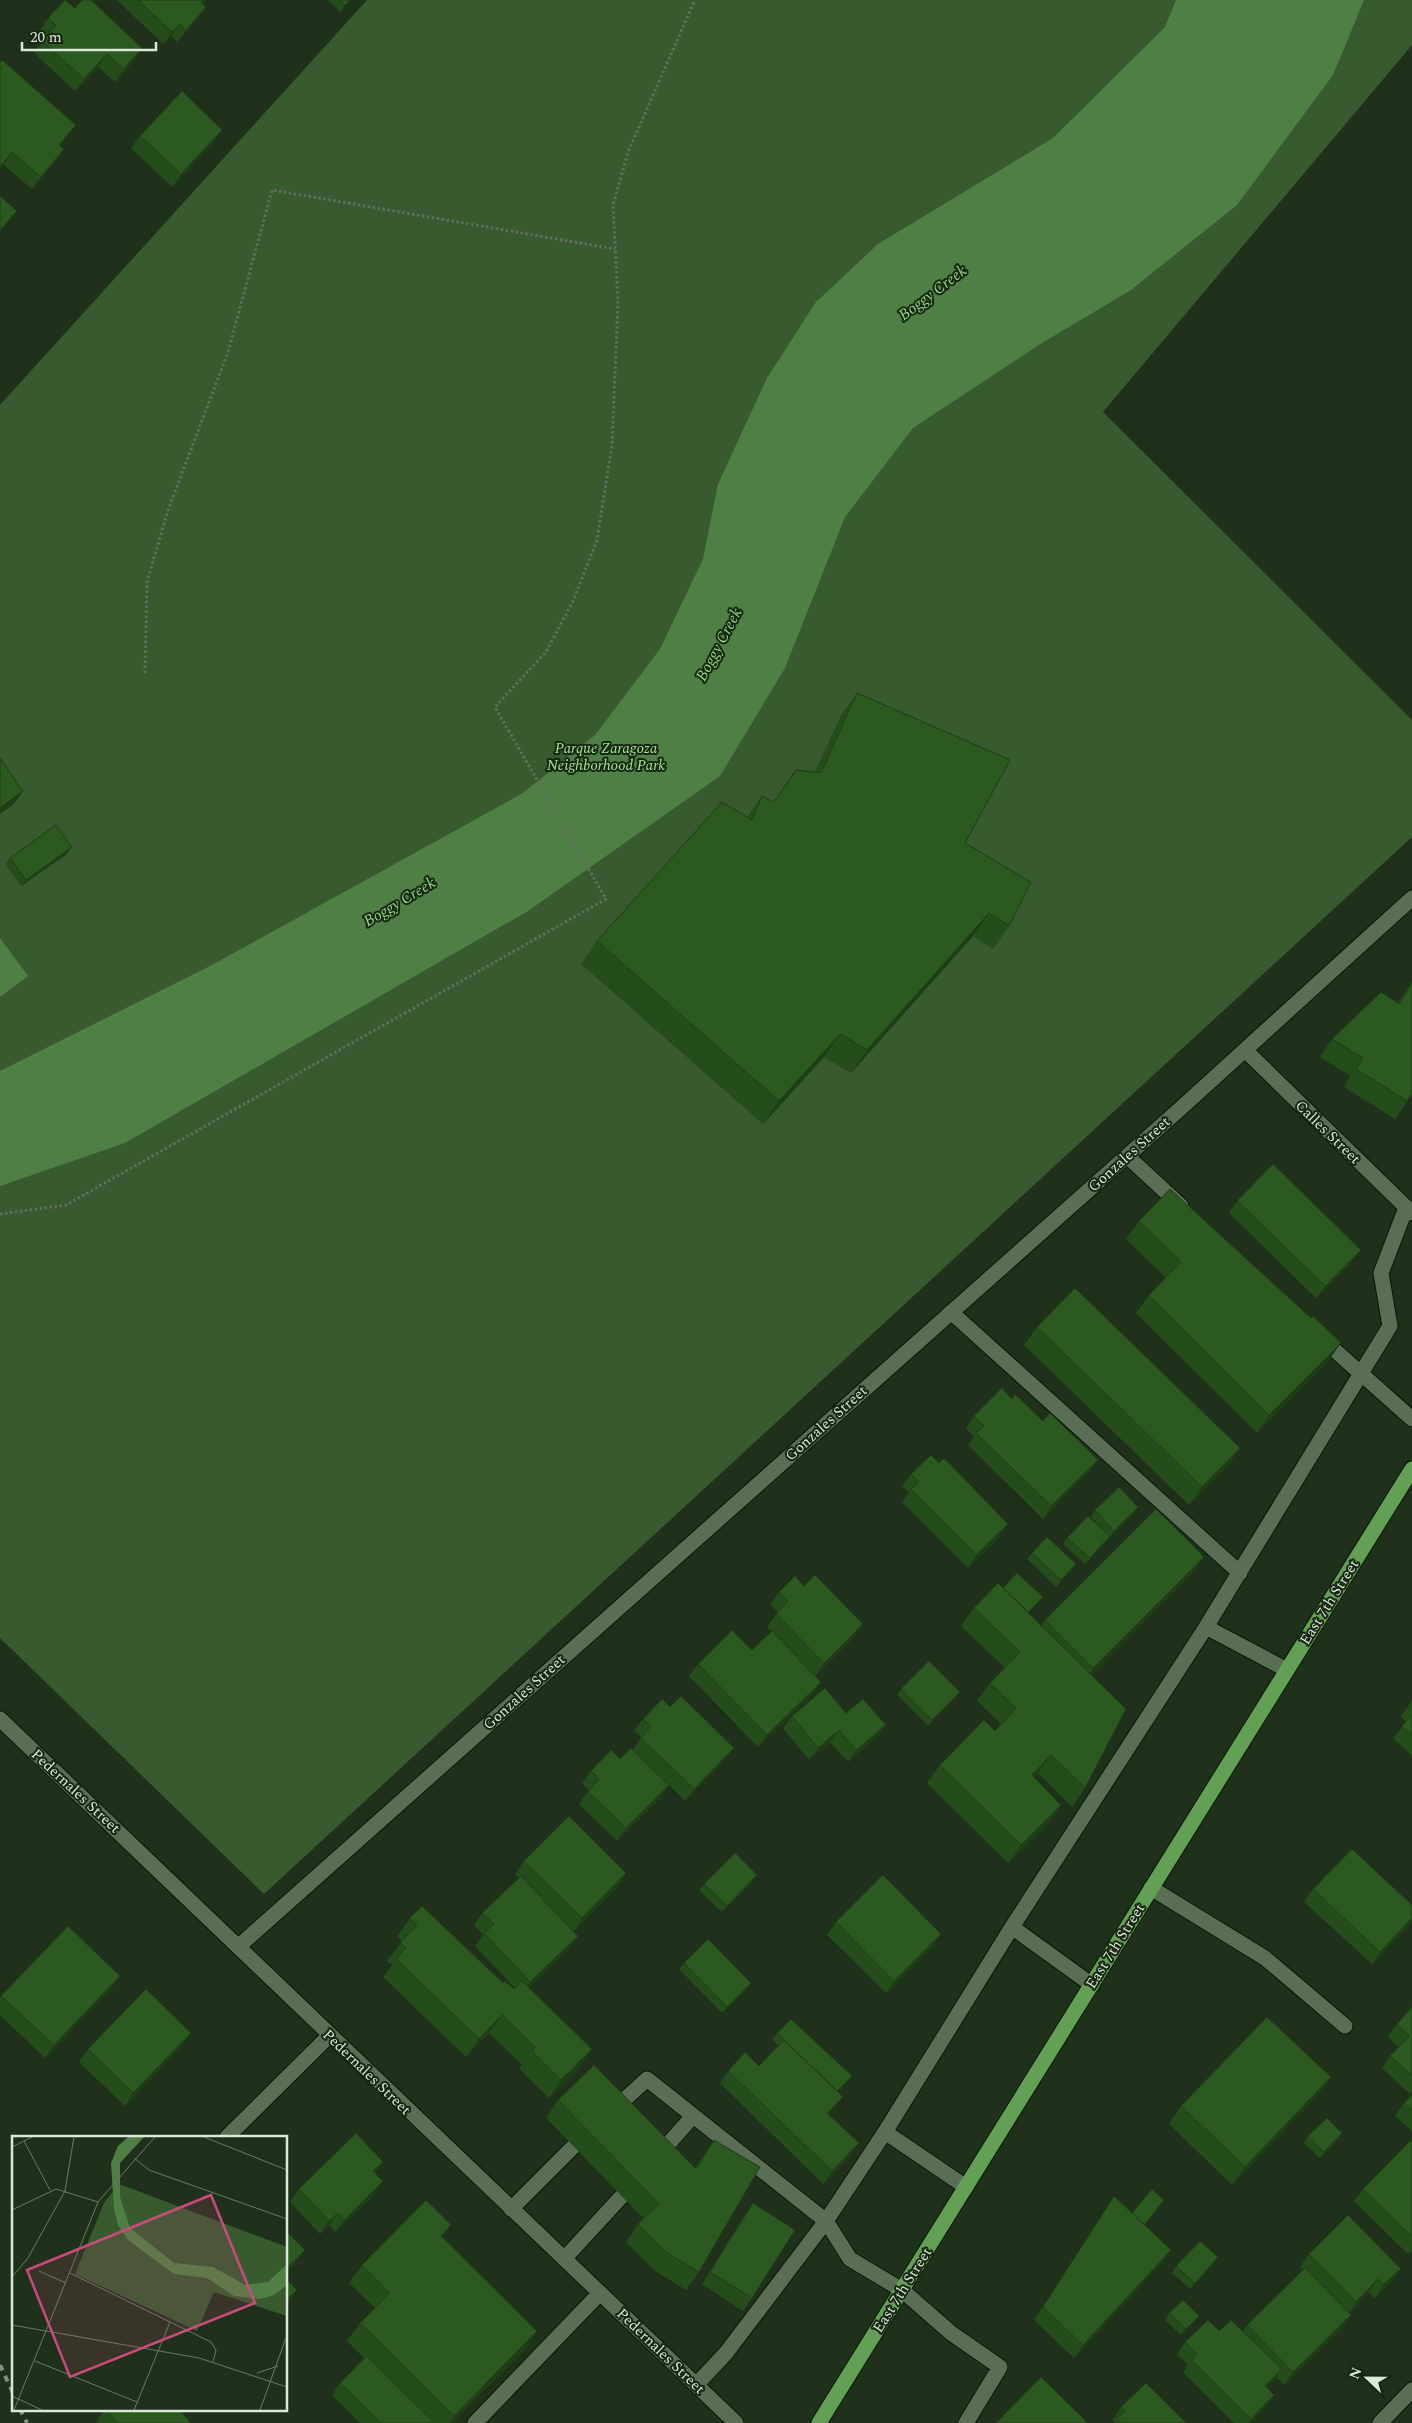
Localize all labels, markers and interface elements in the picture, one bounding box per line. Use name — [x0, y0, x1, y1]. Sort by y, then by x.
scale bar — [22, 20, 156, 52]
text: 20 m — [30, 26, 62, 49]
water label: Boggy Creek — [893, 259, 972, 327]
water label: Boggy Creek — [689, 603, 749, 686]
park label: Parque Zaragoza Neighborhood Park — [547, 737, 665, 777]
water label: Boggy Creek — [359, 871, 441, 933]
street label: Calles Street — [1290, 1095, 1366, 1170]
street label: Gonzales Street — [1083, 1111, 1176, 1198]
street label: Gonzales Street — [780, 1380, 873, 1467]
street label: East 7th Street — [1294, 1555, 1365, 1650]
street label: Gonzales Street — [478, 1649, 571, 1736]
street label: Pedernales Street — [26, 1744, 126, 1839]
street label: East 7th Street — [1080, 1899, 1151, 1994]
street label: Pedernales Street — [317, 2024, 416, 2121]
inset map — [12, 2136, 288, 2410]
street label: East 7th Street — [867, 2243, 938, 2338]
street label: Pedernales Street — [611, 2303, 710, 2400]
north arrow — [1342, 2353, 1392, 2403]
text: N — [1344, 2364, 1367, 2383]

